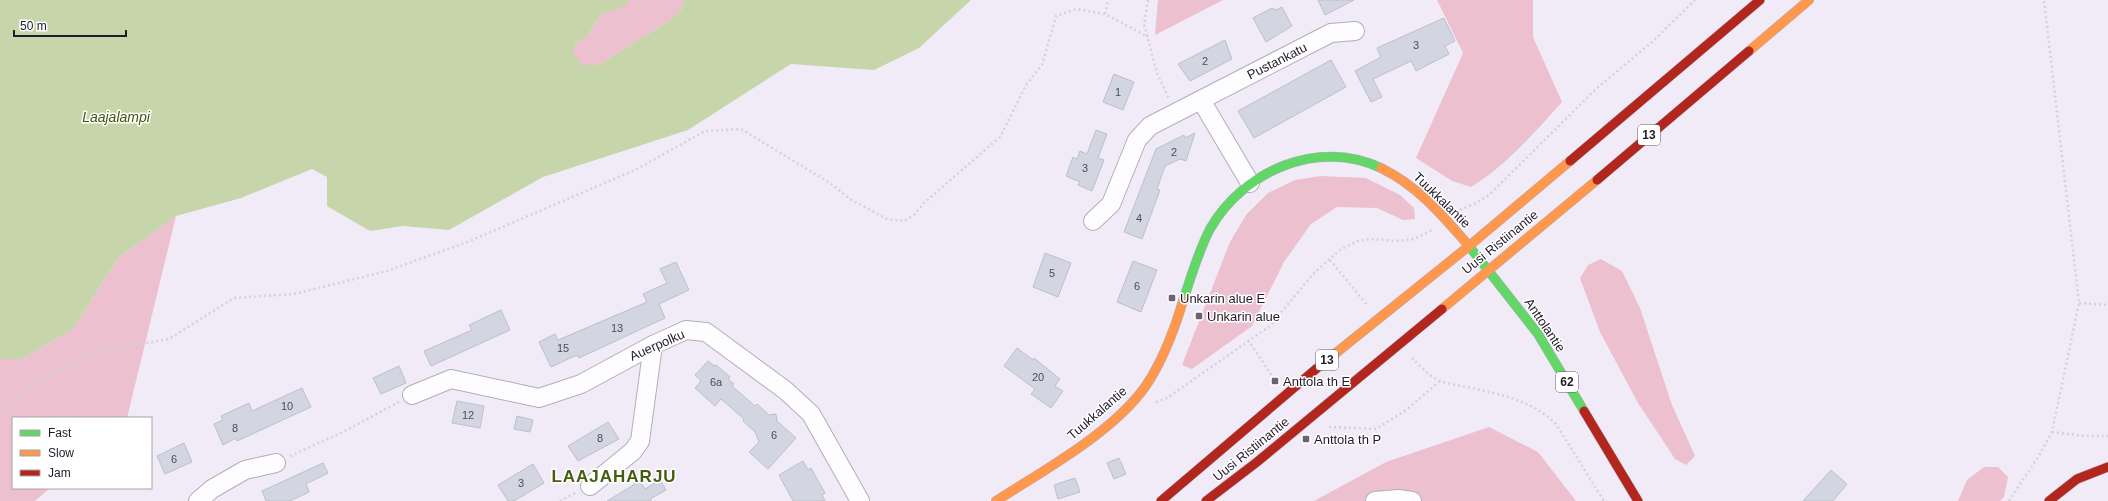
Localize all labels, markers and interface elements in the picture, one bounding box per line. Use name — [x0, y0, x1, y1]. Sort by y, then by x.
scale bar — [14, 12, 126, 38]
text: 50 m — [20, 19, 47, 33]
house number: 3 — [1413, 39, 1419, 51]
street label: Pustankatu — [1245, 40, 1309, 82]
house number: 2 — [1202, 55, 1208, 67]
house number: 1 — [1115, 86, 1121, 98]
water label: Laajalampi — [82, 109, 151, 125]
road number: 13 — [1638, 125, 1660, 145]
house number: 2 — [1171, 146, 1177, 158]
house number: 3 — [1082, 162, 1088, 174]
street label: Tuukkalantie — [1410, 169, 1474, 231]
street label: Uusi Ristiinantie — [1459, 207, 1541, 277]
house number: 4 — [1136, 212, 1142, 224]
house number: 5 — [1049, 267, 1055, 279]
house number: 6 — [1134, 280, 1140, 292]
place label: Unkarin alue E — [1180, 291, 1266, 306]
marker: Unkarin alue E — [1167, 293, 1177, 303]
street label: Anttolantie — [1522, 295, 1568, 355]
place label: Unkarin alue — [1207, 309, 1280, 324]
marker: Unkarin alue — [1194, 311, 1204, 321]
house number: 13 — [611, 322, 623, 334]
street label: Auerpolku — [627, 326, 687, 364]
house number: 15 — [557, 342, 569, 354]
road number: 13 — [1316, 350, 1338, 370]
house number: 20 — [1032, 371, 1044, 383]
road number: 62 — [1556, 372, 1578, 392]
place label: Anttola th E — [1283, 374, 1351, 389]
house number: 6a — [710, 376, 723, 388]
marker: Anttola th E — [1270, 376, 1280, 386]
street label: Tuukkalantie — [1064, 383, 1130, 443]
house number: 10 — [281, 400, 293, 412]
house number: 12 — [462, 409, 474, 421]
street label: Uusi Ristiinantie — [1210, 414, 1292, 484]
legend — [12, 417, 152, 489]
house number: 8 — [232, 422, 238, 434]
text: Fast — [48, 426, 72, 440]
house number: 6 — [771, 429, 777, 441]
house number: 8 — [597, 432, 603, 444]
place label: Anttola th P — [1314, 432, 1381, 447]
marker: Anttola th P — [1301, 434, 1311, 444]
text: Slow — [48, 446, 74, 460]
house number: 6 — [171, 453, 177, 465]
text: Jam — [48, 466, 71, 480]
district label: LAAJAHARJU — [551, 467, 677, 486]
house number: 3 — [518, 477, 524, 489]

